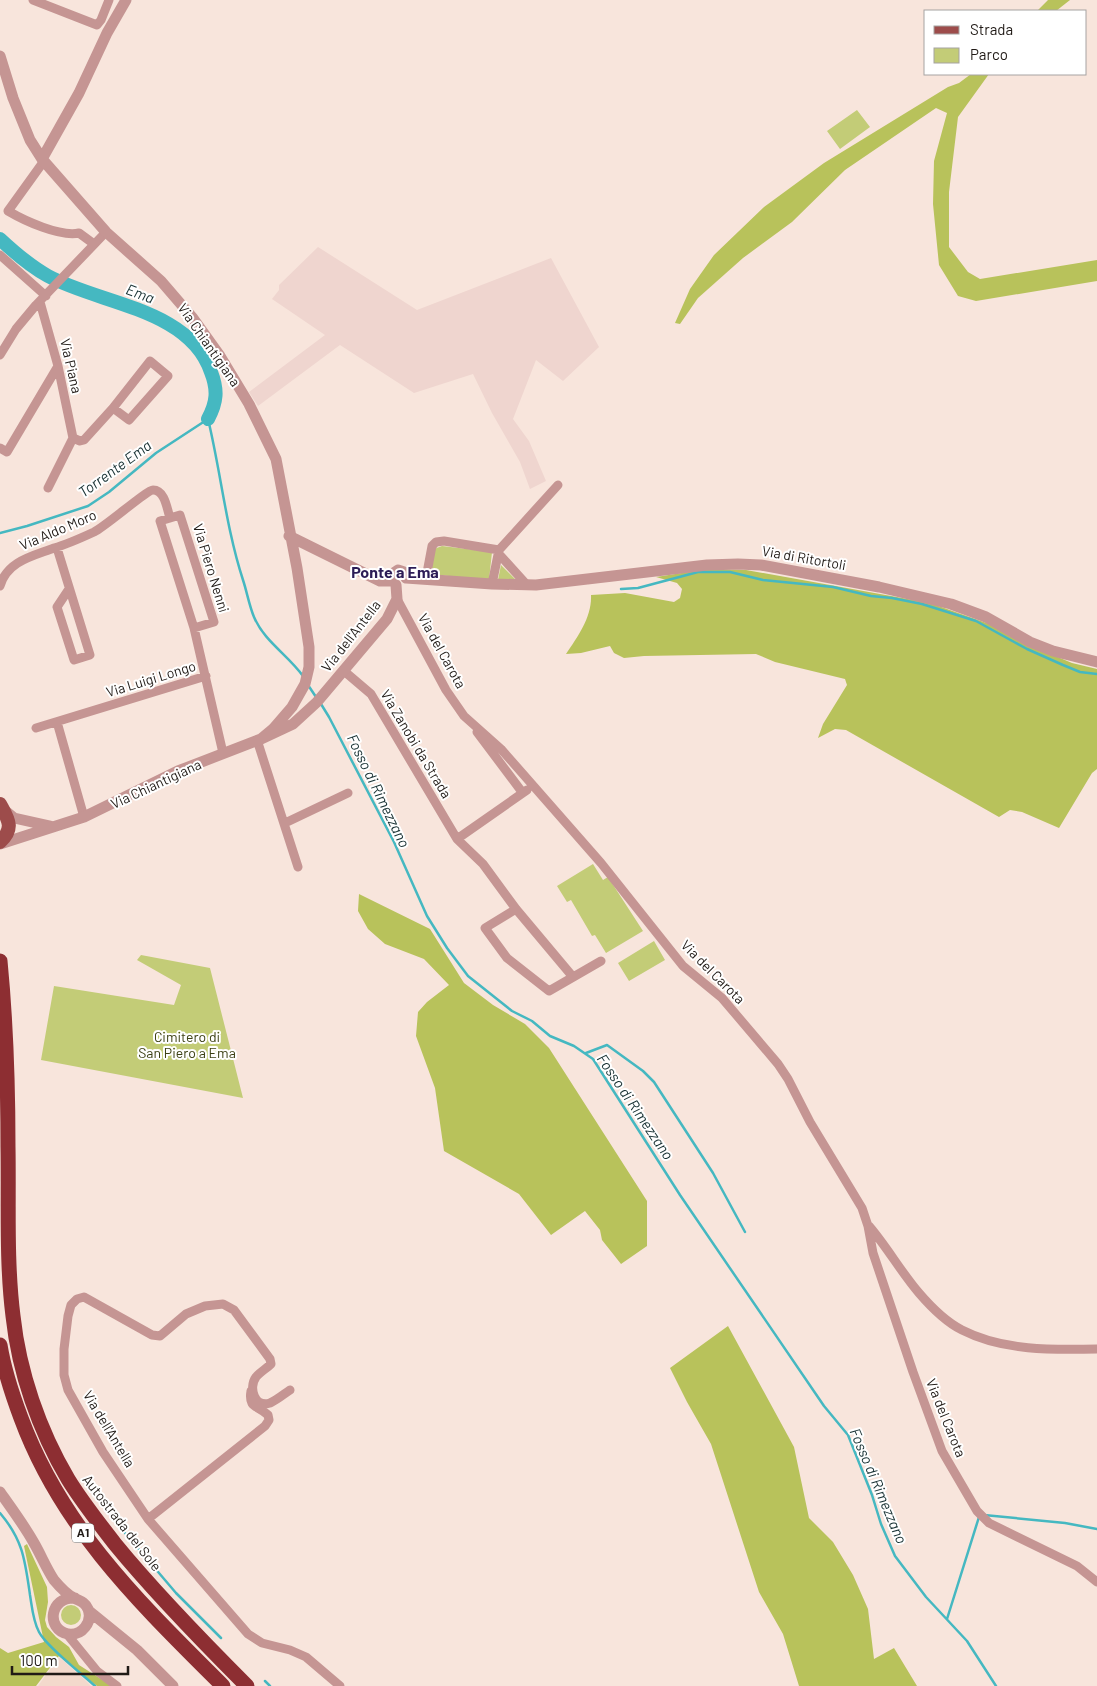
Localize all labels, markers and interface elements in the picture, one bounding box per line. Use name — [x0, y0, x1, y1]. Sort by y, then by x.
legend — [924, 10, 1087, 75]
text: Strada — [970, 20, 1013, 38]
text: Parco — [970, 45, 1008, 63]
water label: Ema — [124, 280, 157, 307]
street label: Via Chiantigiana — [174, 300, 244, 390]
street label: Via Piana — [57, 337, 86, 395]
water label: Torrente Ema — [74, 436, 154, 501]
street label: Via Aldo Moro — [17, 506, 99, 553]
street label: Via Piero Nenni — [190, 521, 233, 614]
street label: Via di Ritortoli — [761, 542, 847, 573]
district label: Ponte a Ema — [351, 562, 439, 581]
street label: Via dell'Antella — [317, 596, 384, 675]
street label: Via del Carota — [415, 610, 470, 691]
street label: Via Luigi Longo — [104, 657, 198, 700]
street label: Via Zanobi da Strada — [377, 686, 456, 801]
water label: Fosso di Rimezzano — [344, 731, 414, 850]
street label: Via Chiantigiana — [108, 755, 204, 812]
street label: Via del Carota — [678, 936, 749, 1007]
park label: Cimitero di San Piero a Ema — [138, 1028, 236, 1061]
water label: Fosso di Rimezzano — [594, 1050, 678, 1163]
street label: Via del Carota — [923, 1376, 970, 1460]
street label: Via dell'Antella — [80, 1387, 139, 1470]
water label: Fosso di Rimezzano — [846, 1425, 911, 1546]
street label: Autostrada del Sole — [79, 1471, 165, 1574]
road number: A1 — [72, 1524, 94, 1542]
scale bar — [12, 1644, 129, 1676]
text: 100 m — [20, 1651, 58, 1669]

